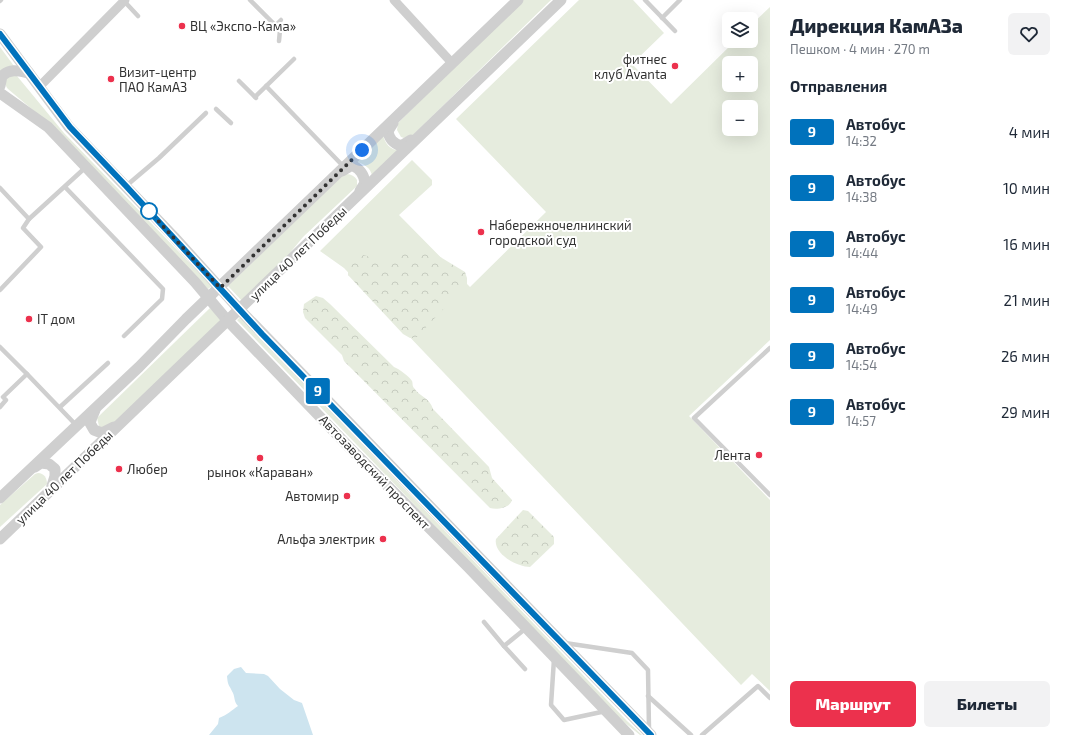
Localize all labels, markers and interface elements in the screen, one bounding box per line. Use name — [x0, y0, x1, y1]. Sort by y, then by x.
map controls — [722, 12, 758, 136]
button: layers — [722, 12, 758, 48]
button: heart — [1008, 13, 1050, 55]
text: Дирекция КамАЗа — [790, 14, 963, 37]
place label: ВЦ «Экспо-Кама» — [190, 18, 296, 34]
marker: ВЦ «Экспо-Кама» — [177, 21, 187, 31]
text: Пешком · 4 мин · 270 m — [790, 41, 930, 57]
place label: фитнес клуб Avanta — [594, 51, 667, 82]
button: + — [722, 56, 758, 92]
marker: фитнес клуб Avanta — [670, 61, 680, 71]
place label: Визит-центр ПАО КамАЗ — [119, 64, 197, 95]
marker: Визит-центр ПАО КамАЗ — [106, 74, 116, 84]
text: Отправления — [790, 77, 887, 95]
button: − — [722, 100, 758, 136]
text: Автобус — [846, 115, 906, 133]
text: 9 — [808, 123, 816, 140]
text: 4 мин — [1009, 123, 1050, 141]
text: 14:32 — [846, 133, 877, 149]
your location — [352, 140, 372, 160]
text: Автобус — [846, 171, 906, 189]
text: 9 — [808, 179, 816, 196]
text: 10 мин — [1003, 179, 1050, 197]
text: 14:38 — [846, 189, 877, 205]
unlabelled marker — [140, 202, 158, 220]
street label: улица 40 лет Победы — [246, 203, 350, 303]
place label: Набережночелнинский городской суд — [489, 217, 632, 248]
marker: Набережночелнинский городской суд — [476, 227, 486, 237]
text: Автобус — [846, 227, 906, 245]
text: 9 — [808, 235, 816, 252]
text: 16 мин — [1003, 235, 1050, 253]
text: 14:44 — [846, 245, 878, 261]
text: Автобус — [846, 283, 906, 301]
text: 9 — [808, 291, 816, 308]
text: 21 мин — [1003, 291, 1050, 309]
text: 14:49 — [846, 301, 878, 317]
place label: IT дом — [37, 311, 75, 327]
marker: IT дом — [24, 314, 34, 324]
text: Автобус — [846, 339, 906, 357]
text: 9 — [808, 347, 816, 364]
text: 26 мин — [1001, 347, 1050, 365]
text: 14:54 — [846, 357, 877, 373]
line badge: 9 — [305, 378, 331, 404]
text: 9 — [314, 382, 322, 399]
text: Автобус — [846, 395, 906, 413]
text: 9 — [808, 403, 816, 420]
text: 29 мин — [1001, 403, 1050, 421]
street label: Автозаводский проспект — [316, 412, 434, 533]
text: 14:57 — [846, 413, 876, 429]
street label: улица 40 лет Победы — [12, 427, 116, 527]
place label: Лента — [714, 447, 751, 463]
marker: Лента — [754, 450, 764, 460]
marker: рынок «Караван» — [255, 453, 265, 463]
place label: Любер — [127, 461, 168, 477]
marker: Любер — [114, 464, 124, 474]
place label: рынок «Караван» — [207, 464, 313, 480]
place label: Автомир — [285, 488, 339, 504]
marker: Автомир — [342, 491, 352, 501]
place label: Альфа электрик — [277, 531, 375, 547]
marker: Альфа электрик — [378, 534, 388, 544]
button: Маршрут — [790, 681, 916, 727]
button: Билеты — [924, 681, 1050, 727]

